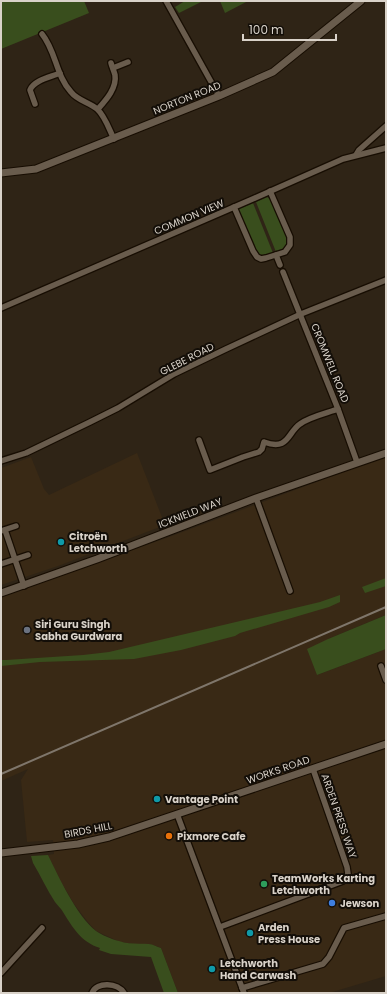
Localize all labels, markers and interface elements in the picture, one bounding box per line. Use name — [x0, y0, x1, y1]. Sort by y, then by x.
scale bar — [243, 16, 336, 42]
text: 100 m — [249, 21, 283, 38]
street label: NORTON ROAD — [151, 78, 223, 118]
street label: COMMON VIEW — [152, 195, 226, 238]
street label: CROMWELL ROAD — [307, 321, 353, 405]
street label: GLEBE ROAD — [157, 339, 217, 379]
street label: ICKNIELD WAY — [156, 494, 224, 532]
place label: Citroën Letchworth — [69, 529, 127, 556]
marker: Citroën Letchworth — [56, 537, 66, 547]
place label: Siri Guru Singh Sabha Gurdwara — [35, 617, 123, 644]
marker: Siri Guru Singh Sabha Gurdwara — [22, 625, 32, 635]
street label: WORKS ROAD — [244, 752, 312, 788]
street label: ARDEN PRESS WAY — [318, 772, 361, 860]
place label: Vantage Point — [165, 792, 238, 807]
marker: Vantage Point — [152, 794, 162, 804]
street label: BIRDS HILL — [63, 818, 114, 842]
place label: Pixmore Cafe — [177, 829, 246, 844]
marker: Pixmore Cafe — [164, 831, 174, 841]
place label: TeamWorks Karting Letchworth — [272, 871, 375, 898]
marker: TeamWorks Karting Letchworth — [259, 879, 269, 889]
place label: Jewson — [340, 896, 380, 911]
marker: Jewson — [327, 898, 337, 908]
place label: Arden Press House — [258, 920, 320, 947]
marker: Arden Press House — [245, 928, 255, 938]
place label: Letchworth Hand Carwash — [220, 956, 296, 983]
marker: Letchworth Hand Carwash — [207, 964, 217, 974]

